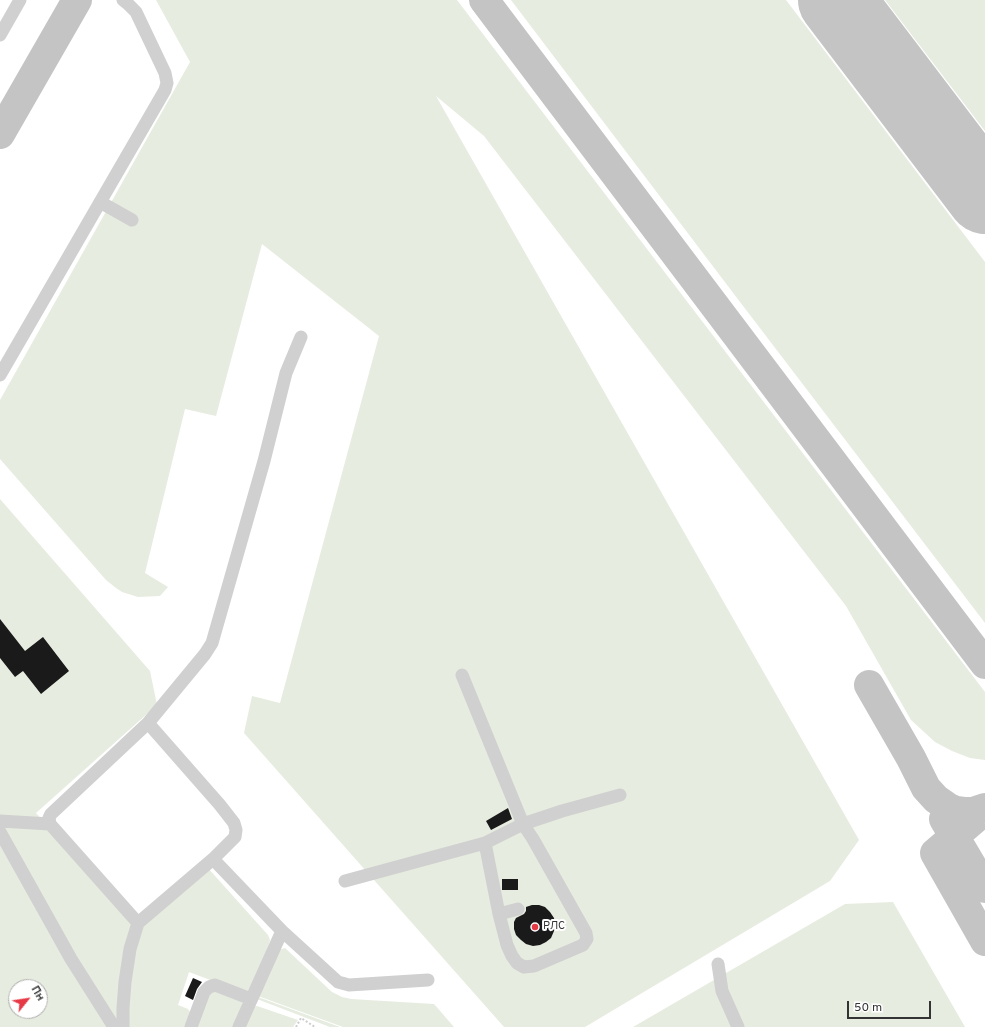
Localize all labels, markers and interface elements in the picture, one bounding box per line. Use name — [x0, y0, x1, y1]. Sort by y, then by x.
place label: РЛС — [543, 920, 565, 934]
marker: РЛС — [530, 922, 540, 932]
north arrow — [8, 979, 48, 1019]
text: Пн — [28, 984, 47, 1003]
scale bar — [849, 993, 933, 1019]
text: 50 m — [854, 1000, 882, 1016]

